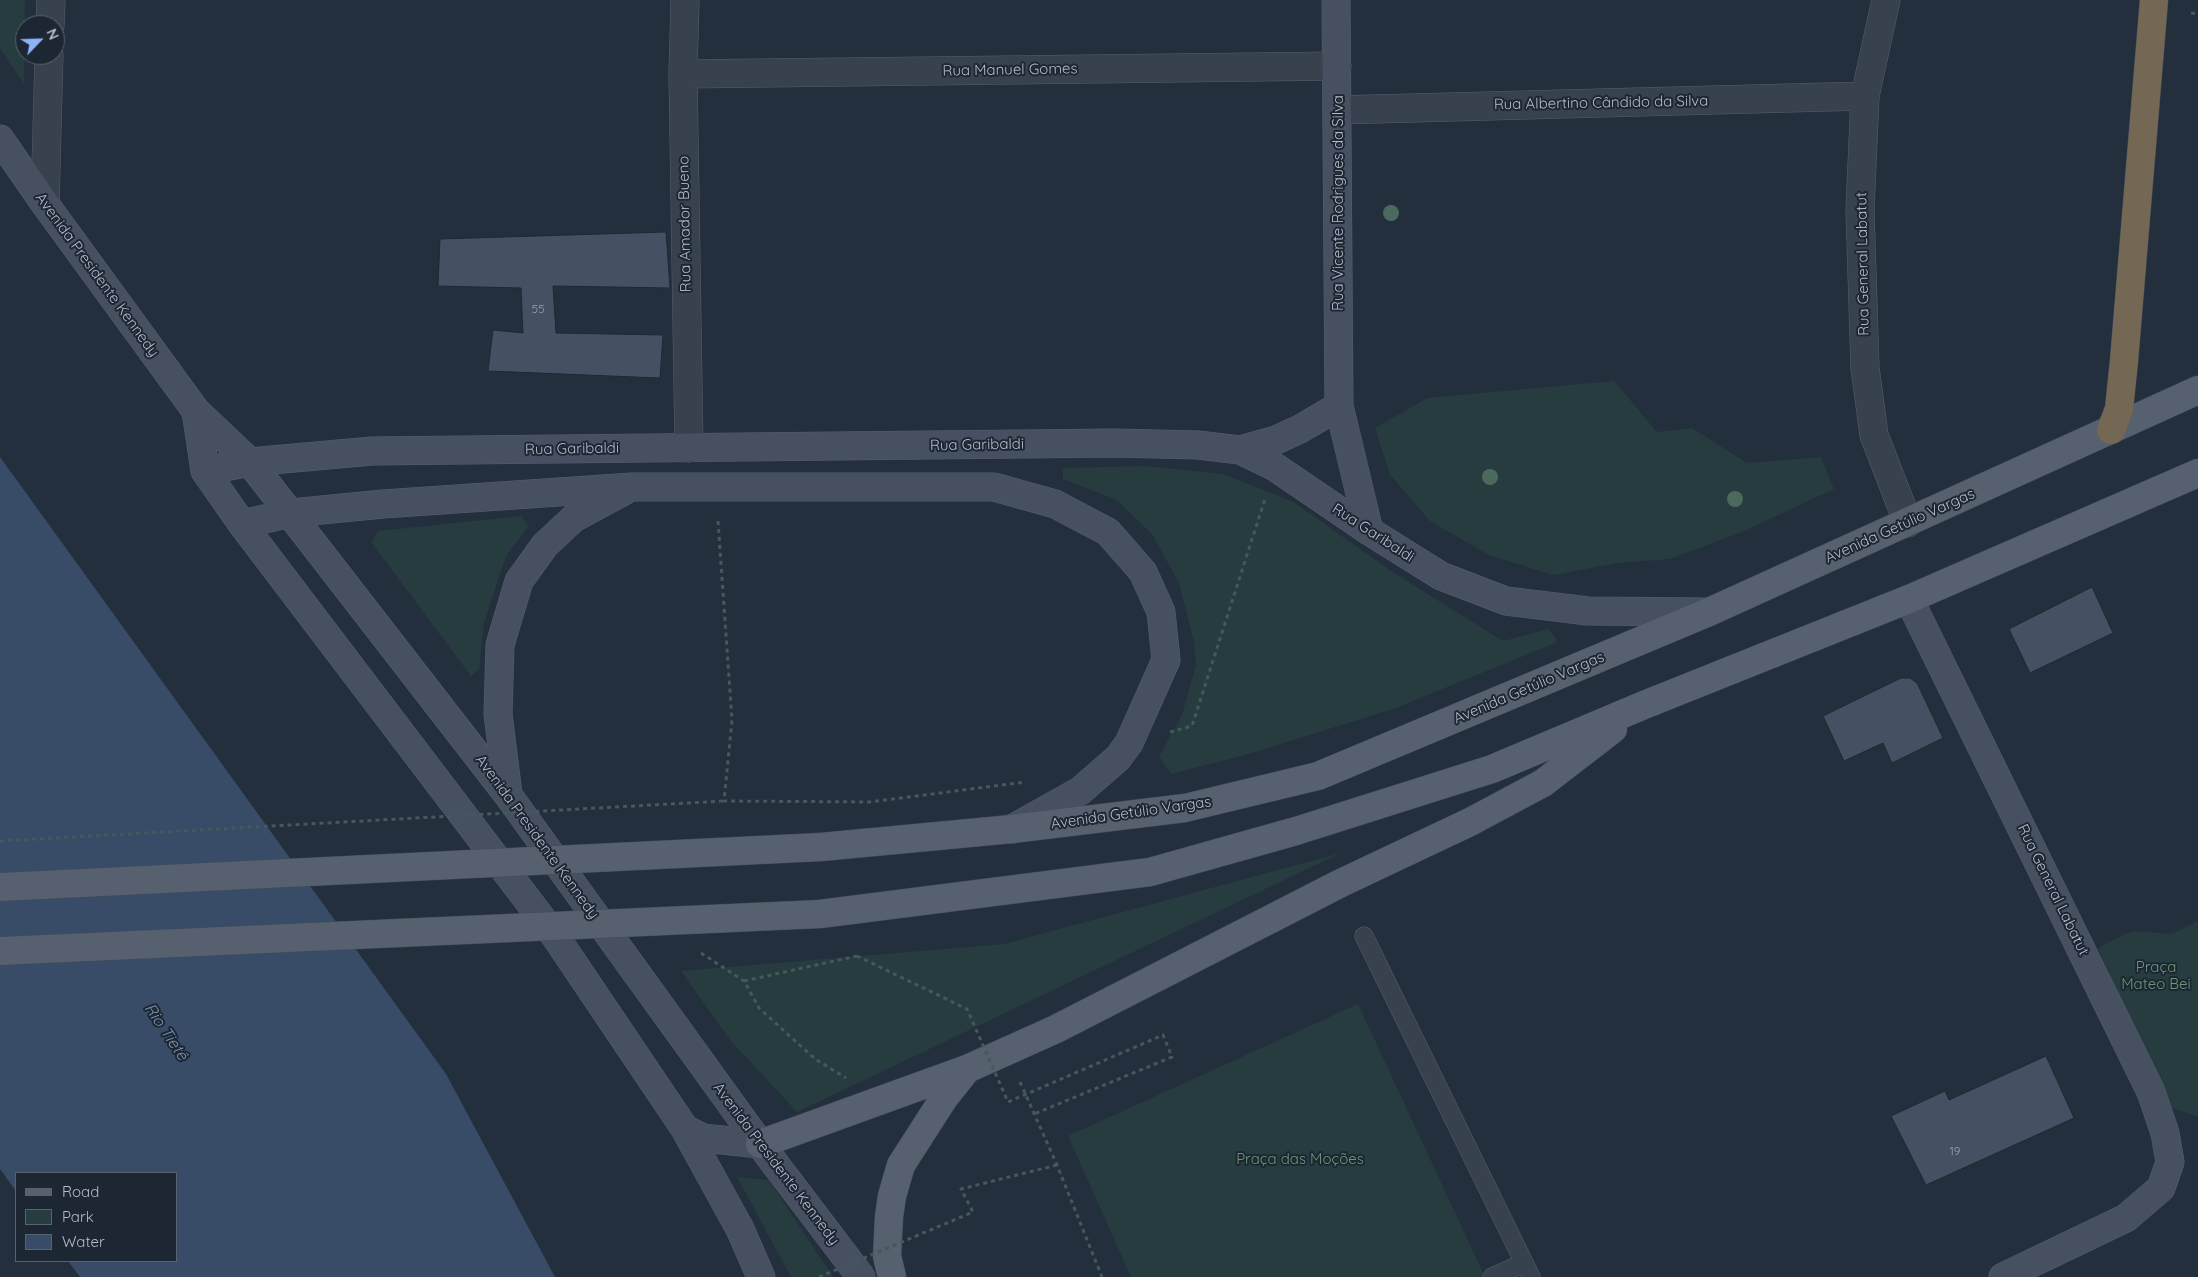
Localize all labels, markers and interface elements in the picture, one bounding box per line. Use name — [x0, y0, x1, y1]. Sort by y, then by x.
north arrow — [15, 15, 65, 65]
text: N — [42, 26, 63, 43]
street label: Rua Manuel Gomes — [942, 60, 1078, 80]
street label: Rua Albertino Cândido da Silva — [1494, 92, 1708, 114]
street label: Rua Vicente Rodrigues da Silva — [1329, 95, 1347, 311]
street label: Rua Amador Bueno — [675, 156, 695, 292]
street label: Avenida Presidente Kennedy — [31, 189, 163, 361]
street label: Rua General Labatut — [1853, 192, 1873, 336]
house number: 55 — [531, 302, 545, 316]
street label: Rua Garibaldi — [930, 435, 1024, 455]
street label: Rua Garibaldi — [525, 439, 619, 459]
street label: Avenida Getúlio Vargas — [1822, 485, 1978, 567]
street label: Rua Garibaldi — [1329, 500, 1417, 566]
street label: Avenida Getúlio Vargas — [1451, 648, 1607, 728]
street label: Avenida Presidente Kennedy — [471, 751, 603, 923]
street label: Avenida Getúlio Vargas — [1050, 793, 1212, 833]
street label: Rua General Labatut — [2013, 821, 2093, 959]
park label: Praça Mateo Bei — [2121, 958, 2191, 993]
water label: Rio Tietê — [140, 1000, 192, 1064]
street label: Avenida Presidente Kennedy — [709, 1079, 843, 1249]
house number: 19 — [1949, 1144, 1961, 1158]
park label: Praça das Moções — [1236, 1150, 1364, 1168]
legend — [15, 1172, 178, 1262]
text: Road — [62, 1182, 99, 1201]
text: Park — [62, 1207, 94, 1226]
text: Water — [62, 1232, 105, 1251]

